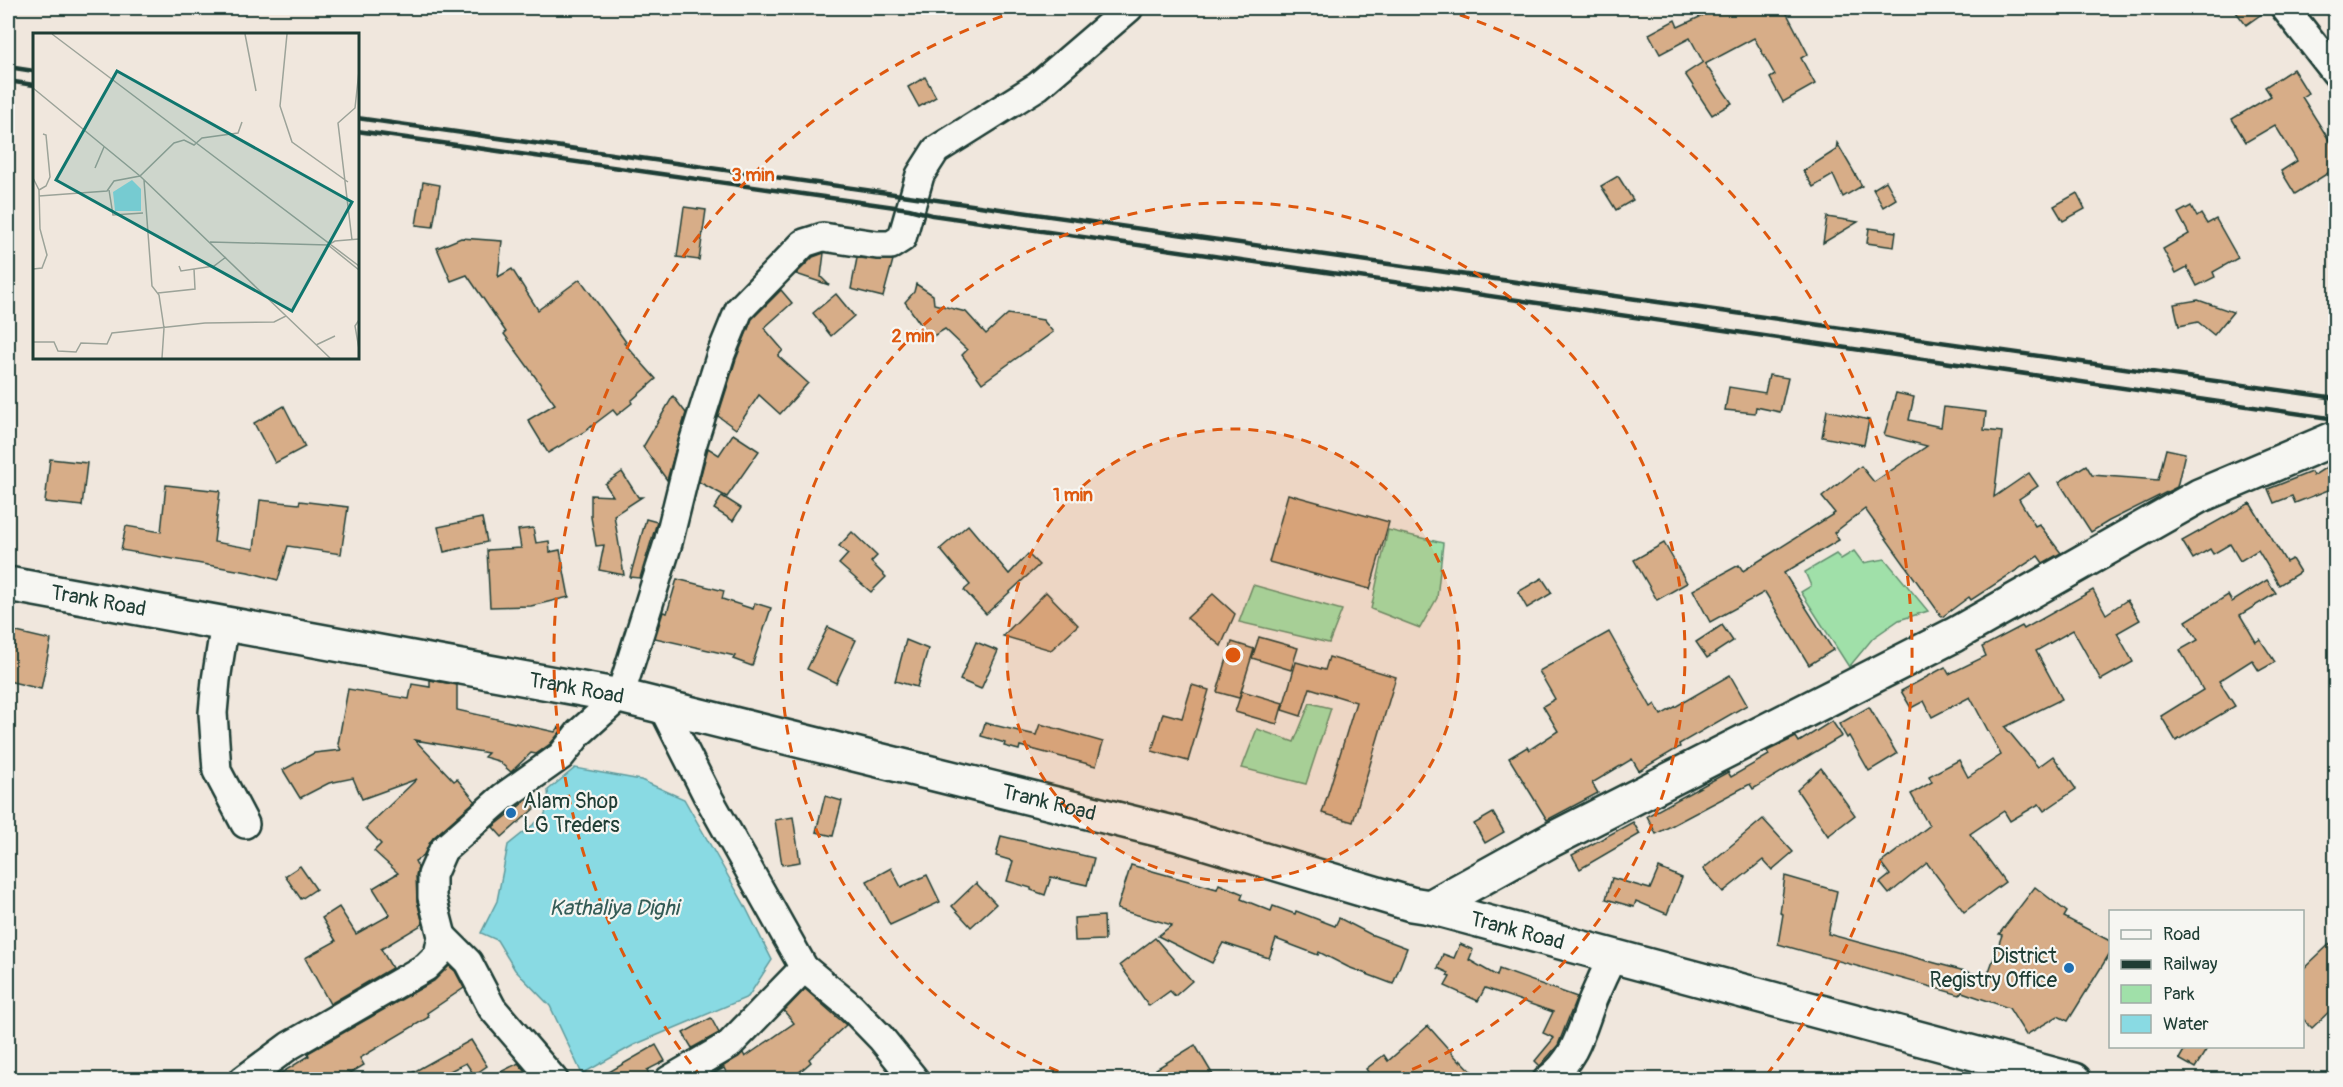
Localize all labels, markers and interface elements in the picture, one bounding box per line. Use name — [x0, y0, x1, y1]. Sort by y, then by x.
inset map — [33, 33, 358, 358]
text: 3 min — [731, 164, 775, 187]
text: 2 min — [891, 325, 935, 348]
text: 1 min — [1053, 484, 1093, 507]
street label: Trank Road — [49, 579, 148, 623]
centre of rings — [1223, 645, 1243, 665]
street label: Trank Road — [527, 667, 626, 710]
street label: Trank Road — [999, 778, 1099, 827]
place label: Alam Shop LG Treders — [523, 788, 620, 839]
marker: Alam Shop LG Treders — [504, 806, 518, 820]
water label: Kathaliya Dighi — [549, 894, 682, 922]
street label: Trank Road — [1467, 905, 1567, 957]
legend — [2109, 910, 2304, 1048]
text: Road — [2163, 923, 2200, 946]
place label: District Registry Office — [1929, 943, 2058, 994]
text: Railway — [2163, 953, 2218, 976]
marker: District Registry Office — [2062, 961, 2076, 975]
text: Park — [2163, 983, 2195, 1006]
text: Water — [2163, 1013, 2209, 1036]

